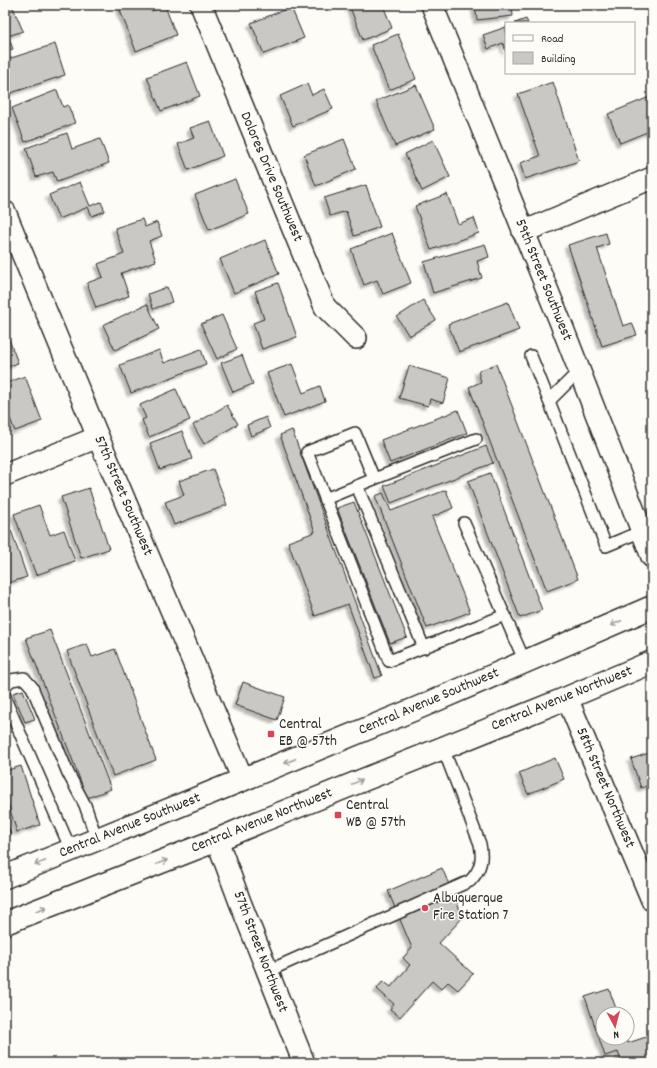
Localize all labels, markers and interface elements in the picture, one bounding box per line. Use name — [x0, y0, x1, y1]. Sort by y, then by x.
legend — [505, 22, 635, 74]
text: Road — [541, 31, 563, 48]
text: Building — [541, 51, 576, 68]
street label: Dolores Drive Southwest — [234, 109, 308, 246]
street label: 59th Street Southwest — [508, 216, 578, 345]
street label: 57th Street Southwest — [88, 432, 158, 560]
one-way arrow — [611, 619, 623, 627]
street label: Central Avenue Northwest — [488, 660, 636, 737]
street label: Central Avenue Southwest — [355, 662, 503, 742]
place label: Central EB @ 57th — [279, 714, 337, 753]
street label: 58th Street Northwest — [570, 724, 640, 852]
marker: Central EB @ 57th — [266, 729, 276, 739]
one-way arrow — [285, 757, 297, 765]
one-way arrow — [350, 778, 362, 786]
street label: Central Avenue Northwest — [188, 782, 336, 859]
street label: Central Avenue Southwest — [56, 787, 204, 864]
place label: Central WB @ 57th — [346, 795, 406, 834]
marker: Central WB @ 57th — [333, 810, 343, 820]
one-way arrow — [156, 857, 168, 865]
one-way arrow — [35, 859, 47, 867]
street label: 57th Street Northwest — [227, 888, 293, 1016]
place label: Albuquerque Fire Station 7 — [433, 888, 509, 927]
marker: Albuquerque Fire Station 7 — [420, 903, 430, 913]
one-way arrow — [35, 905, 47, 912]
north arrow — [595, 1006, 635, 1046]
text: N — [612, 1026, 620, 1042]

